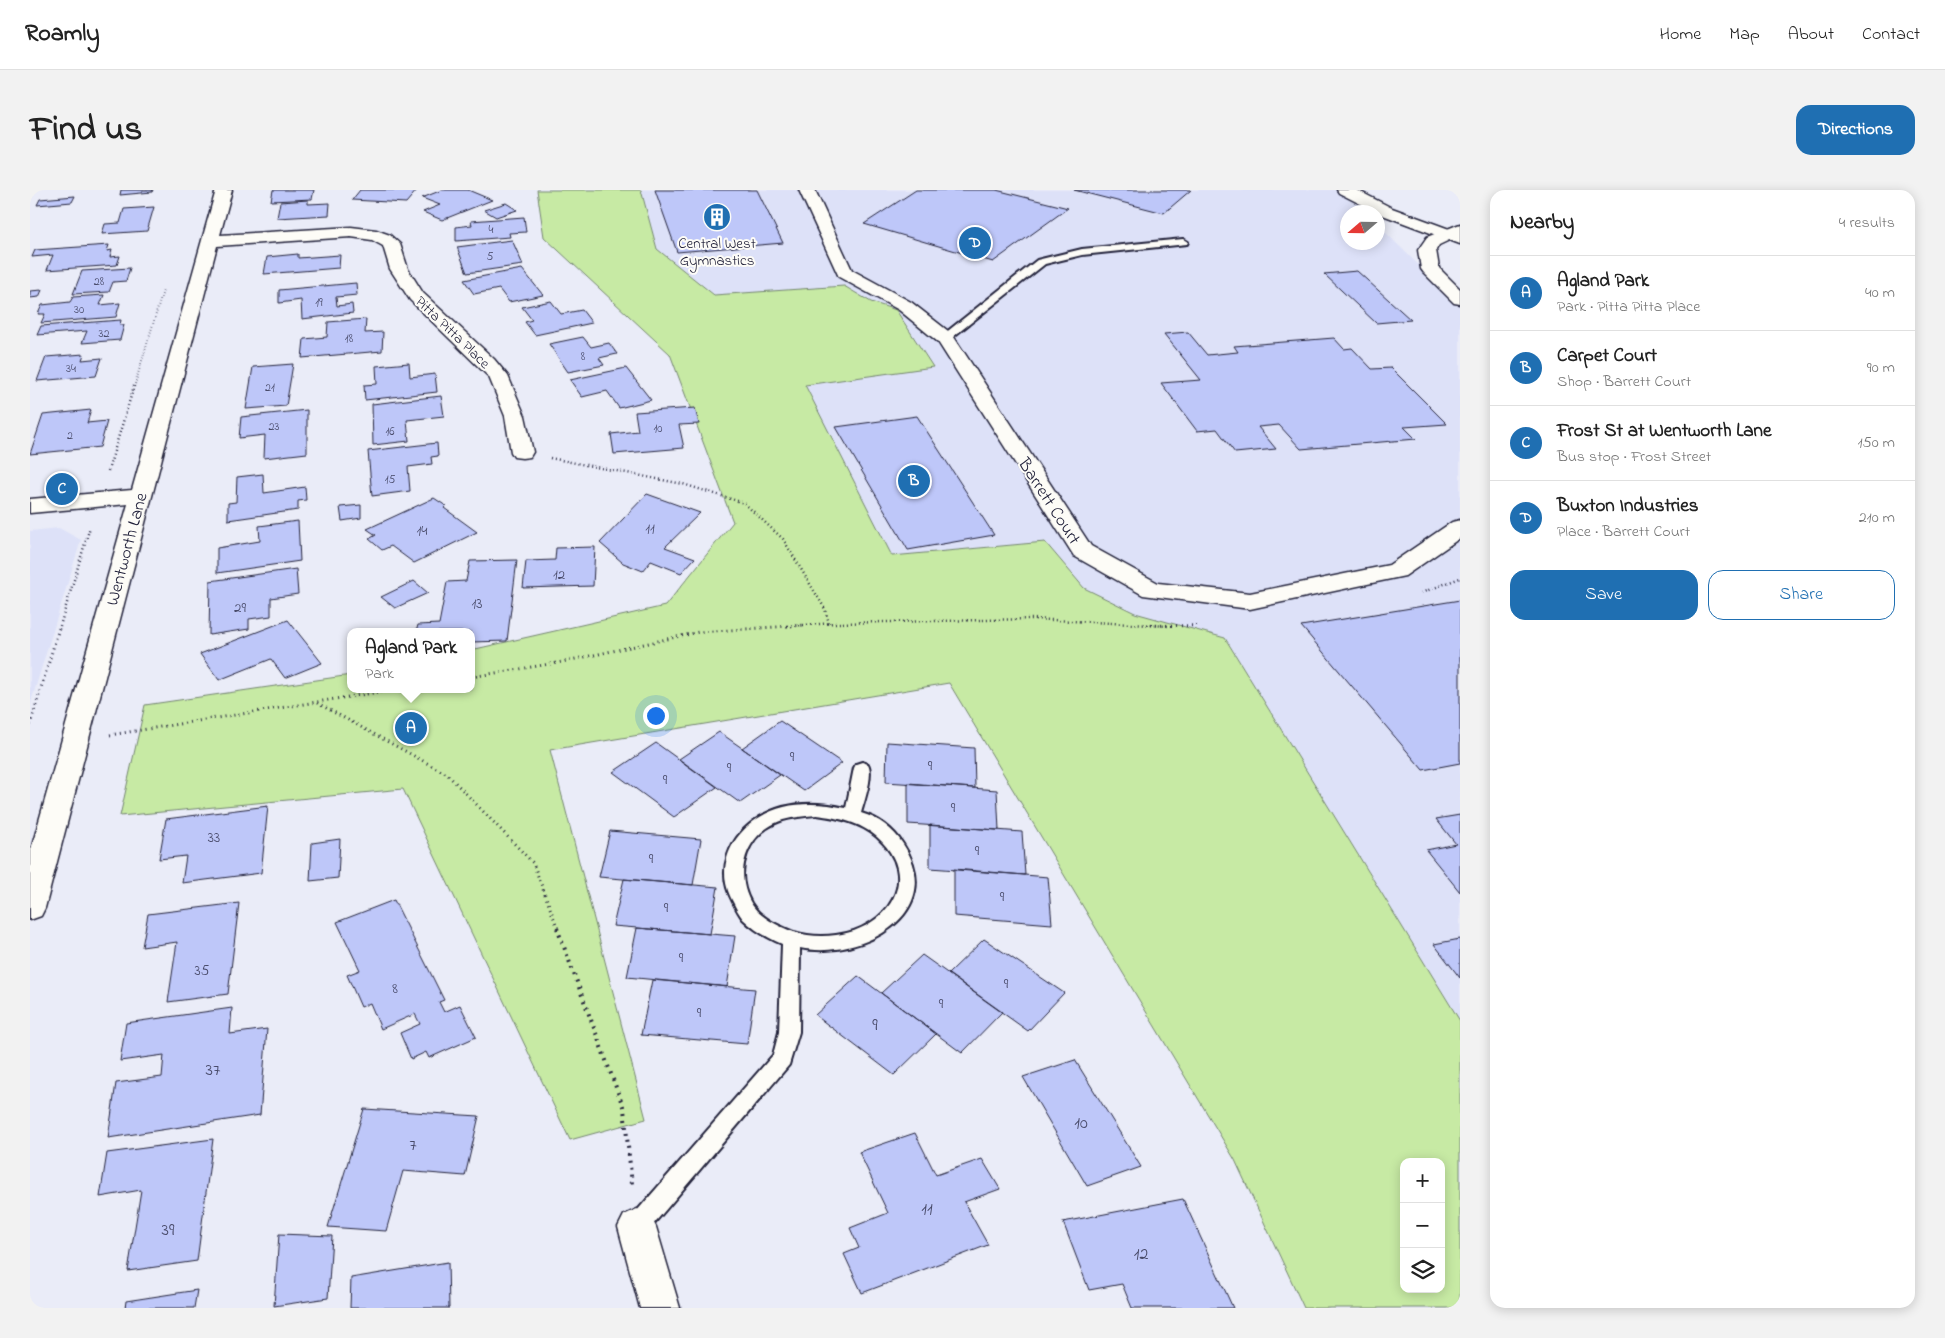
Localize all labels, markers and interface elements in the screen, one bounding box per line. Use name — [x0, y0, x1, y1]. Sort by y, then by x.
text: Roamly — [25, 17, 100, 52]
text: Home — [1660, 22, 1701, 48]
text: Map — [1729, 22, 1760, 48]
text: About — [1788, 22, 1834, 48]
text: Contact — [1862, 22, 1920, 48]
text: Find us — [30, 105, 142, 156]
button: Directions — [1796, 105, 1915, 155]
building icon: Central West Gymnastics — [702, 202, 732, 232]
north arrow — [1340, 205, 1385, 250]
text: Nearby — [1510, 208, 1574, 238]
text: 4 results — [1839, 211, 1895, 235]
house number: 4 — [489, 221, 494, 239]
pin: D — [959, 224, 991, 262]
place label: Central West Gymnastics — [678, 233, 756, 273]
house number: 5 — [487, 248, 494, 266]
text: Agland Park — [1557, 268, 1649, 295]
house number: 28 — [94, 273, 105, 291]
text: A — [1521, 281, 1531, 305]
text: 40 m — [1865, 281, 1895, 305]
street label: Pitta Pitta Place — [410, 291, 495, 374]
house number: 19 — [315, 294, 323, 312]
text: Park · Pitta Pitta Place — [1557, 295, 1700, 319]
house number: 30 — [74, 301, 84, 319]
house number: 32 — [99, 325, 109, 343]
house number: 18 — [345, 330, 354, 348]
text: Carpet Court — [1557, 343, 1657, 370]
house number: 8 — [581, 348, 586, 366]
text: B — [1521, 356, 1531, 380]
text: 90 m — [1867, 356, 1895, 380]
house number: 34 — [66, 360, 76, 378]
text: Shop · Barrett Court — [1557, 370, 1691, 394]
house number: 21 — [265, 379, 275, 397]
house number: 23 — [269, 418, 280, 436]
text: Frost St at Wentworth Lane — [1557, 418, 1771, 445]
house number: 10 — [653, 420, 663, 438]
house number: 16 — [385, 423, 395, 441]
house number: 2 — [67, 427, 73, 445]
text: C — [1522, 431, 1530, 455]
text: 150 m — [1857, 431, 1895, 455]
text: Bus stop · Frost Street — [1557, 445, 1711, 469]
street label: Barrett Court — [1010, 453, 1086, 551]
pin: B — [898, 462, 930, 500]
pin: C — [46, 470, 78, 508]
house number: 15 — [385, 471, 395, 489]
street label: Wentworth Lane — [100, 489, 156, 609]
text: Buxton Industries — [1557, 493, 1698, 520]
text: D — [1520, 506, 1532, 530]
text: 210 m — [1859, 506, 1895, 530]
house number: 11 — [645, 518, 655, 540]
house number: 14 — [417, 520, 427, 542]
text: Place · Barrett Court — [1557, 520, 1690, 544]
house number: 12 — [553, 564, 566, 586]
button: Save — [1510, 570, 1698, 620]
button: Share — [1708, 570, 1895, 620]
house number: 13 — [472, 593, 482, 615]
house number: 29 — [234, 597, 246, 619]
popup — [347, 628, 475, 693]
text: Agland Park — [365, 635, 457, 662]
text: Park — [365, 662, 394, 686]
your location — [643, 703, 669, 729]
pin: A — [395, 709, 427, 747]
house number: 9 — [790, 746, 795, 768]
house number: 9 — [928, 755, 933, 777]
house number: 9 — [727, 757, 732, 779]
house number: 9 — [663, 769, 668, 791]
house number: 9 — [951, 797, 956, 819]
house number: 33 — [208, 827, 220, 849]
house number: 9 — [975, 840, 980, 862]
house number: 9 — [649, 848, 654, 870]
house number: 9 — [1000, 886, 1005, 908]
house number: 9 — [664, 897, 669, 919]
house number: 9 — [679, 947, 684, 969]
house number: 35 — [195, 960, 210, 982]
house number: 9 — [1004, 973, 1009, 995]
house number: 8 — [392, 978, 398, 1000]
house number: 9 — [939, 993, 944, 1015]
house number: 9 — [697, 1002, 702, 1024]
house number: 9 — [872, 1013, 878, 1039]
house number: 37 — [206, 1058, 221, 1084]
house number: 10 — [1074, 1111, 1088, 1137]
house number: 7 — [409, 1133, 417, 1159]
map controls — [1400, 1158, 1445, 1293]
button: + — [1400, 1158, 1445, 1203]
house number: 11 — [921, 1197, 933, 1223]
button: − — [1400, 1203, 1445, 1248]
house number: 39 — [162, 1218, 175, 1244]
house number: 12 — [1134, 1242, 1148, 1268]
button: layers — [1400, 1248, 1445, 1293]

